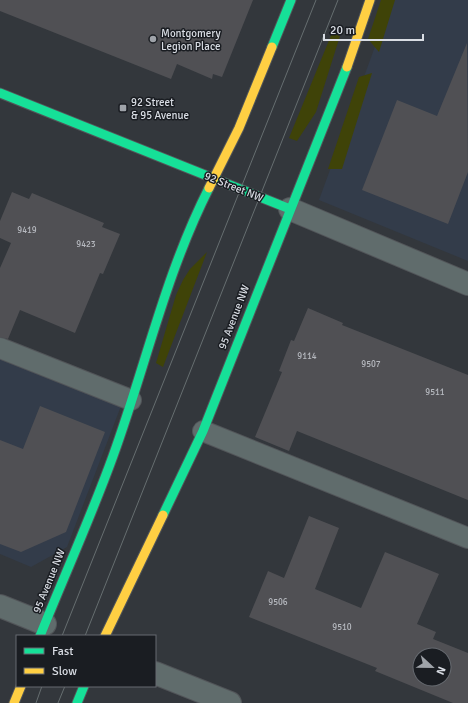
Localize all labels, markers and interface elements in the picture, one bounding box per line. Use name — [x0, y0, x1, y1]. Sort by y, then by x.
scale bar — [324, 16, 423, 42]
text: 20 m — [330, 23, 355, 38]
place label: Montgomery Legion Place — [161, 27, 222, 53]
marker: Montgomery Legion Place — [148, 34, 158, 44]
place label: 92 Street & 95 Avenue — [131, 96, 189, 122]
marker: 92 Street & 95 Avenue — [118, 103, 128, 113]
street label: 92 Street NW — [203, 169, 266, 205]
house number: 9419 — [17, 225, 37, 236]
house number: 9423 — [76, 239, 96, 250]
street label: 95 Avenue NW — [216, 282, 252, 351]
house number: 9114 — [297, 351, 317, 362]
house number: 9507 — [361, 359, 381, 370]
house number: 9511 — [425, 387, 445, 398]
street label: 95 Avenue NW — [30, 546, 68, 615]
house number: 9506 — [268, 597, 288, 608]
house number: 9510 — [332, 622, 352, 633]
legend — [16, 635, 156, 687]
text: Fast — [52, 644, 73, 659]
north arrow — [412, 647, 452, 687]
text: Slow — [52, 664, 77, 679]
text: N — [433, 665, 448, 677]

